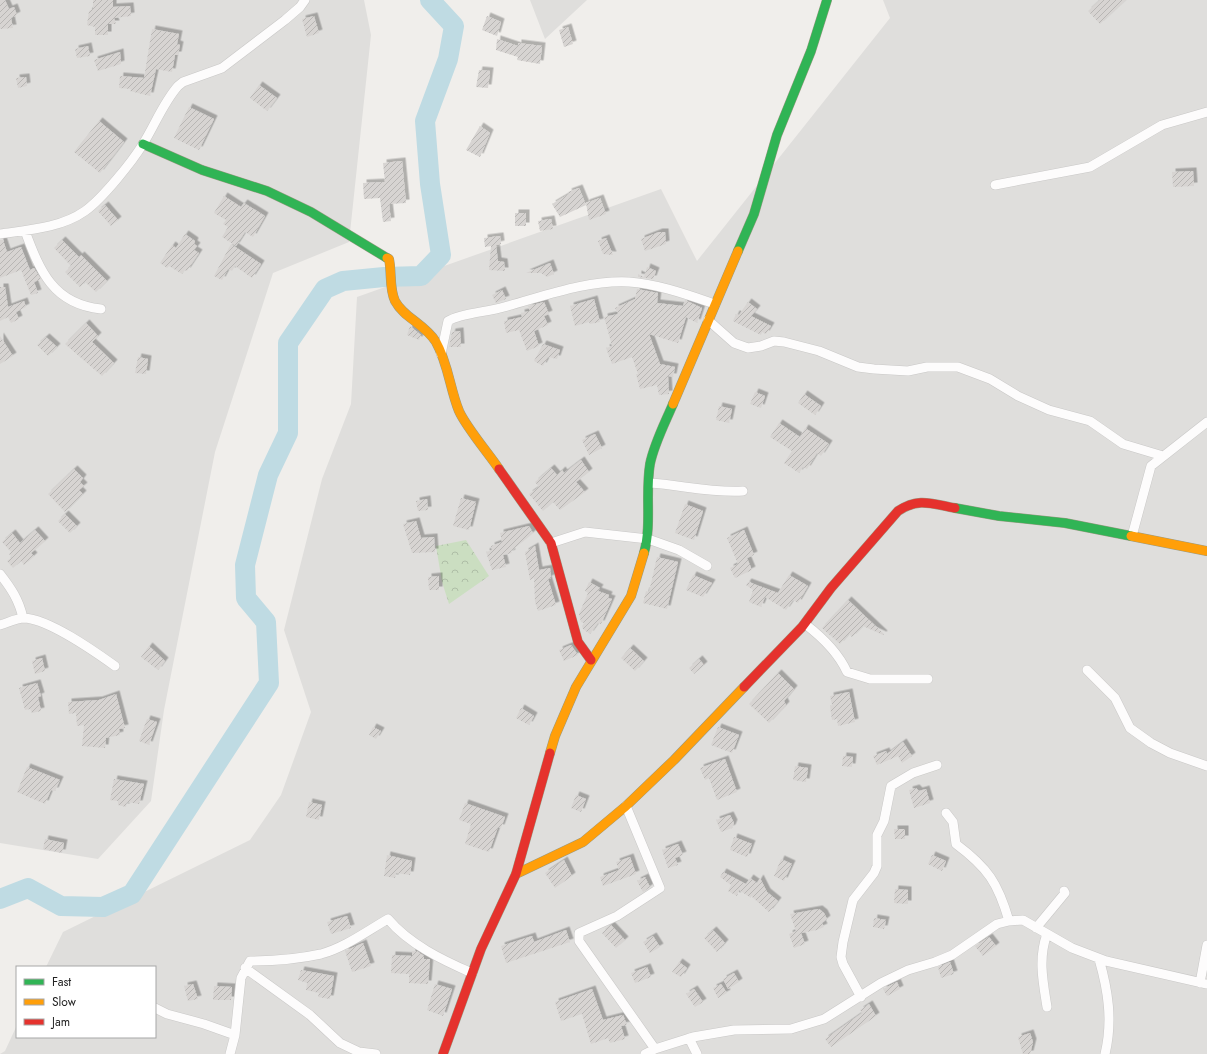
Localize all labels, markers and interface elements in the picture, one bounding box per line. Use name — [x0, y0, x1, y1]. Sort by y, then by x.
legend — [16, 966, 156, 1038]
text: Fast — [52, 973, 71, 991]
text: Slow — [52, 993, 77, 1011]
text: Jam — [50, 1013, 70, 1031]

